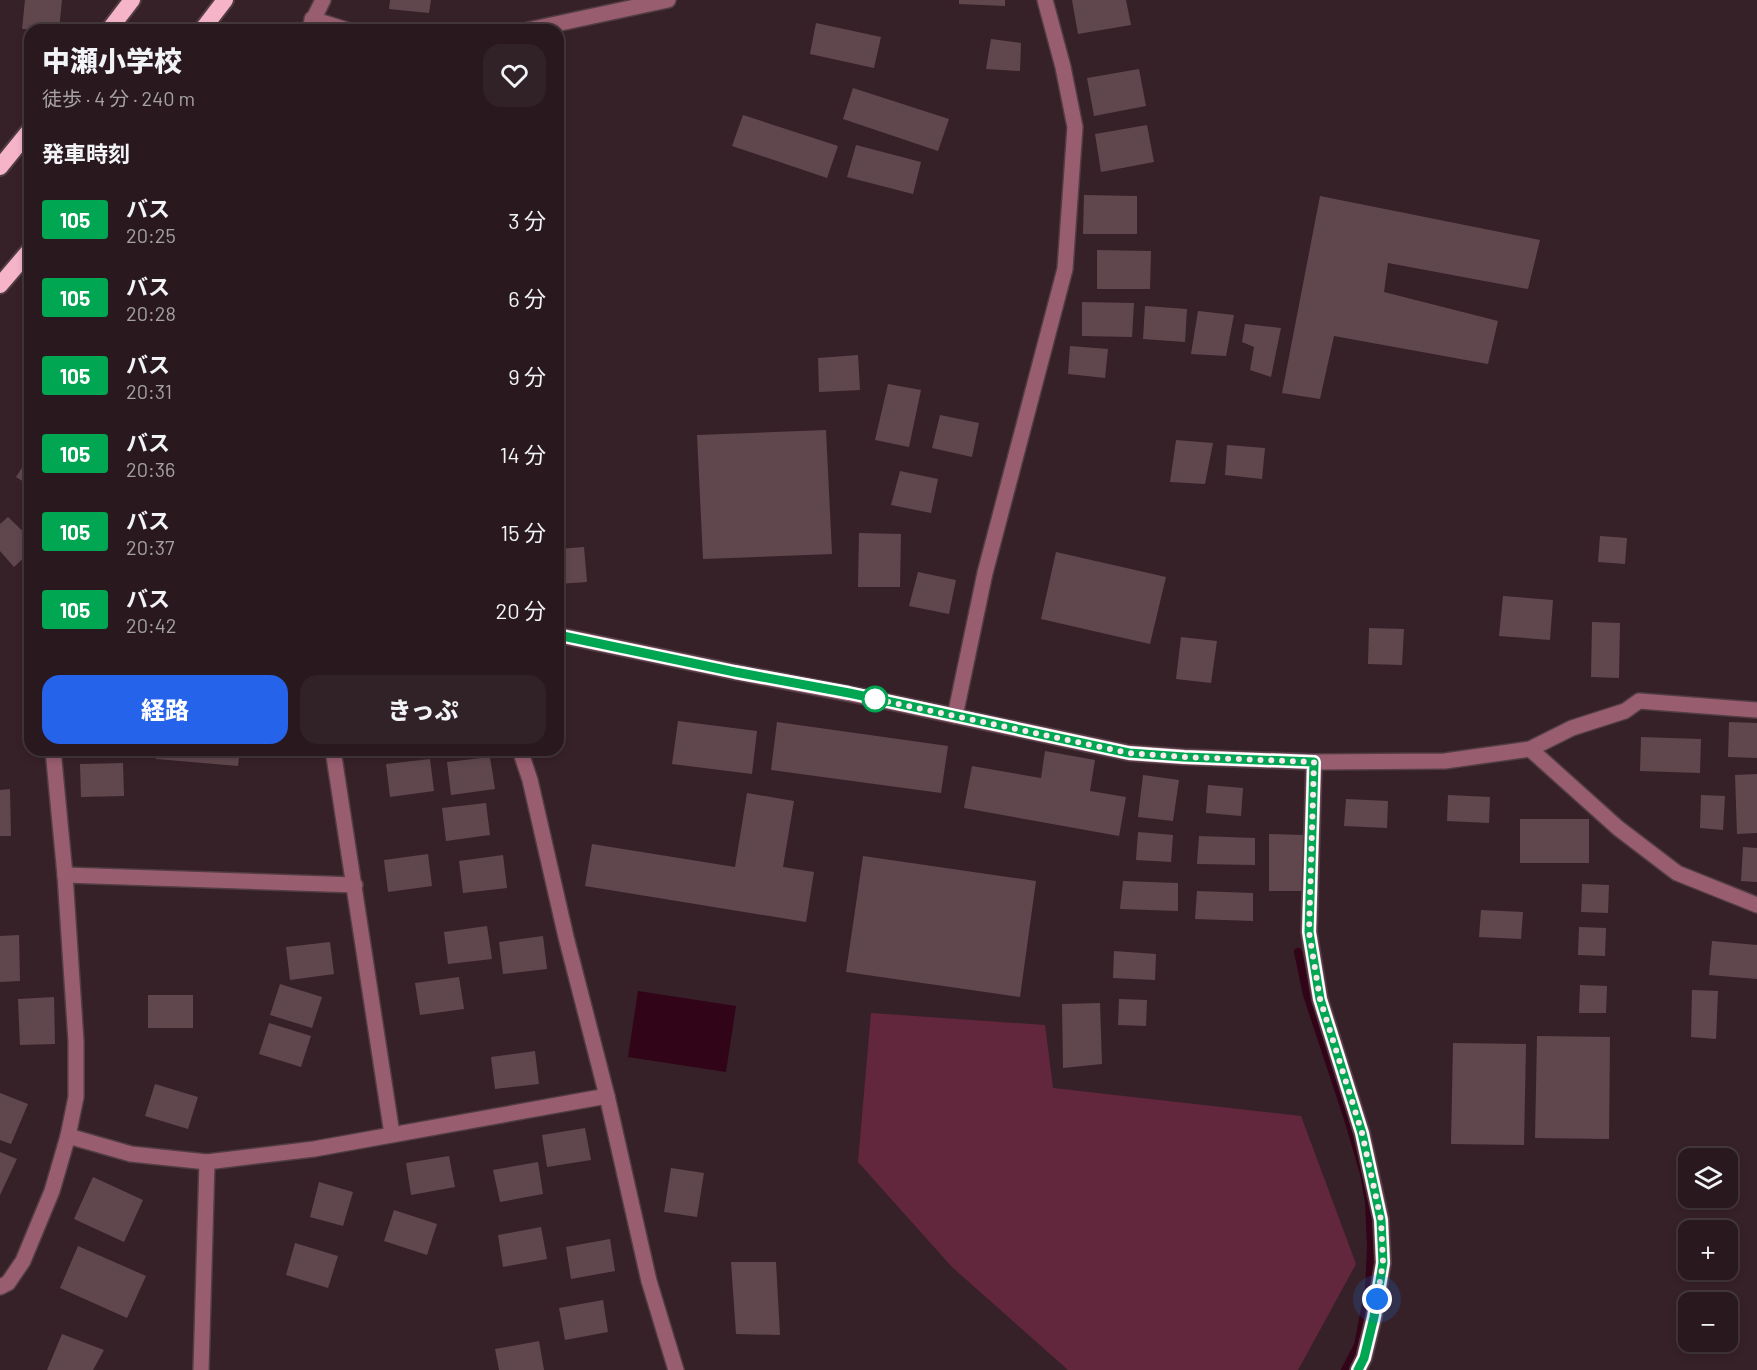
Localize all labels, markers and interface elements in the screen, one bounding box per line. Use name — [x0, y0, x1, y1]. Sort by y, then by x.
text: 中瀬小学校 — [42, 43, 182, 77]
button: heart — [483, 44, 546, 107]
text: 徒歩 · 4 分 · 240 m — [42, 86, 195, 110]
text: 発車時刻 — [42, 140, 130, 166]
text: バス — [126, 195, 170, 221]
text: 105 — [60, 207, 90, 232]
text: 3 分 — [508, 207, 546, 233]
text: 20:25 — [126, 223, 176, 247]
text: バス — [126, 273, 170, 299]
text: 105 — [60, 285, 90, 310]
text: 6 分 — [508, 285, 546, 311]
text: 20:28 — [126, 301, 176, 325]
text: バス — [126, 351, 170, 377]
text: 105 — [60, 363, 90, 388]
text: 9 分 — [508, 363, 546, 389]
text: 20:31 — [126, 379, 172, 403]
text: バス — [126, 429, 170, 455]
text: 105 — [60, 441, 90, 466]
text: 14 分 — [500, 441, 546, 467]
text: 20:36 — [126, 457, 175, 481]
text: バス — [126, 507, 170, 533]
text: 105 — [60, 519, 90, 544]
text: 15 分 — [501, 519, 546, 545]
text: 20:37 — [126, 535, 175, 559]
text: バス — [126, 585, 170, 611]
text: 105 — [60, 597, 90, 622]
text: 20 分 — [495, 597, 546, 623]
text: 20:42 — [126, 613, 177, 637]
button: 経路 — [42, 675, 288, 744]
button: きっぷ — [300, 675, 546, 744]
unlabelled marker — [862, 686, 888, 712]
map controls — [1678, 1148, 1738, 1352]
button: layers — [1678, 1148, 1738, 1208]
button: + — [1678, 1220, 1738, 1280]
your location — [1362, 1284, 1392, 1314]
button: − — [1678, 1292, 1738, 1352]

